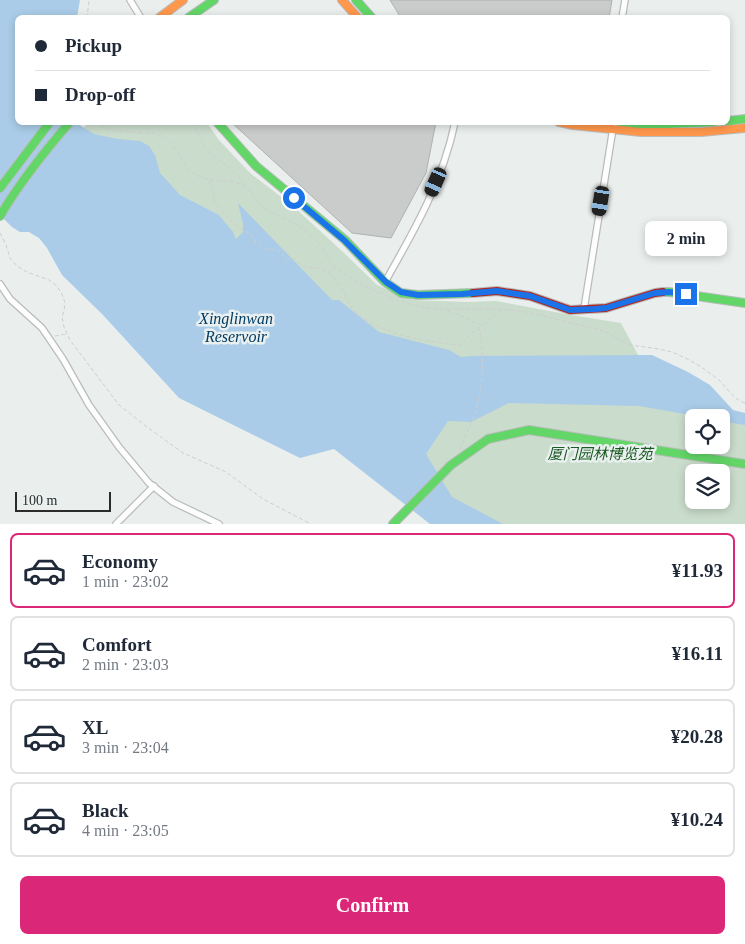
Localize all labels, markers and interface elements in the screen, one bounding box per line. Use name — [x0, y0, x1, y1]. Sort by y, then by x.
text: Pickup — [65, 35, 122, 56]
text: Drop-off — [65, 84, 135, 105]
car — [423, 165, 448, 199]
car — [591, 185, 610, 217]
route start — [283, 187, 305, 209]
callout: 2 min — [645, 222, 727, 256]
text: 2 min — [667, 230, 705, 247]
route end — [675, 283, 697, 305]
water label: Xinglinwan Reservoir — [198, 310, 273, 345]
map controls — [685, 409, 730, 509]
button: locate — [685, 409, 730, 454]
park label: 厦门园林博览苑 — [547, 446, 654, 462]
button: layers — [685, 464, 730, 509]
scale bar — [15, 489, 111, 512]
text: 100 m — [22, 493, 57, 508]
icon: car — [22, 548, 67, 593]
text: Economy — [82, 551, 158, 572]
text: ¥11.93 — [672, 560, 723, 581]
text: 1 min · 23:02 — [82, 573, 169, 590]
icon: car — [22, 631, 67, 676]
text: Comfort — [82, 634, 152, 655]
text: ¥16.11 — [672, 643, 723, 664]
text: 2 min · 23:03 — [82, 656, 169, 673]
icon: car — [22, 714, 67, 759]
text: XL — [82, 717, 108, 738]
text: ¥20.28 — [671, 726, 723, 747]
text: 3 min · 23:04 — [82, 739, 169, 756]
icon: car — [22, 797, 67, 842]
text: Black — [82, 800, 128, 821]
text: ¥10.24 — [671, 809, 723, 830]
text: 4 min · 23:05 — [82, 822, 169, 839]
button: Confirm — [20, 876, 725, 934]

